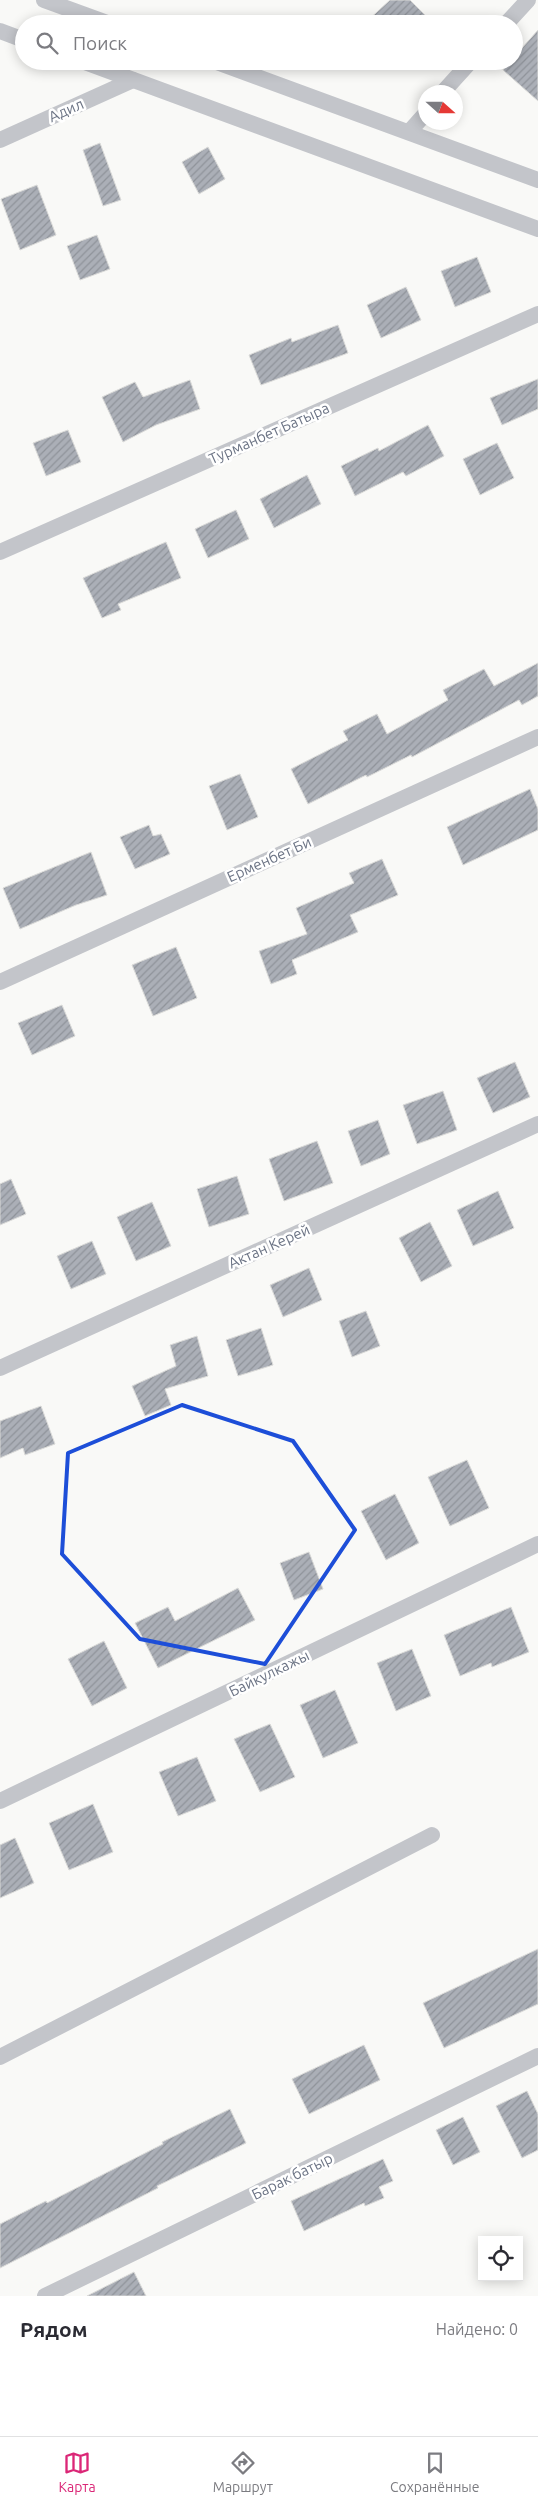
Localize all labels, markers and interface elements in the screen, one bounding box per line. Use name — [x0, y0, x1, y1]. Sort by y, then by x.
search box — [15, 15, 523, 70]
icon: search — [33, 29, 61, 57]
text: Поиск — [73, 32, 127, 54]
north arrow — [418, 85, 463, 130]
street label: Адил — [46, 95, 86, 125]
street label: Турманбет Батыра — [206, 399, 332, 467]
street label: Ерменбет Би — [224, 833, 314, 885]
street label: Актан Керей — [226, 1220, 312, 1272]
street label: Байкулкажы — [226, 1646, 312, 1700]
street label: Барак батыр — [249, 2149, 335, 2203]
map controls — [478, 2236, 523, 2281]
button: locate — [478, 2236, 523, 2281]
text: Рядом — [20, 2317, 88, 2341]
text: Найдено: 0 — [436, 2320, 518, 2338]
tab: Карта — [58, 2449, 96, 2495]
tab: Маршрут — [213, 2449, 273, 2495]
tab: Сохранённые — [390, 2449, 480, 2495]

